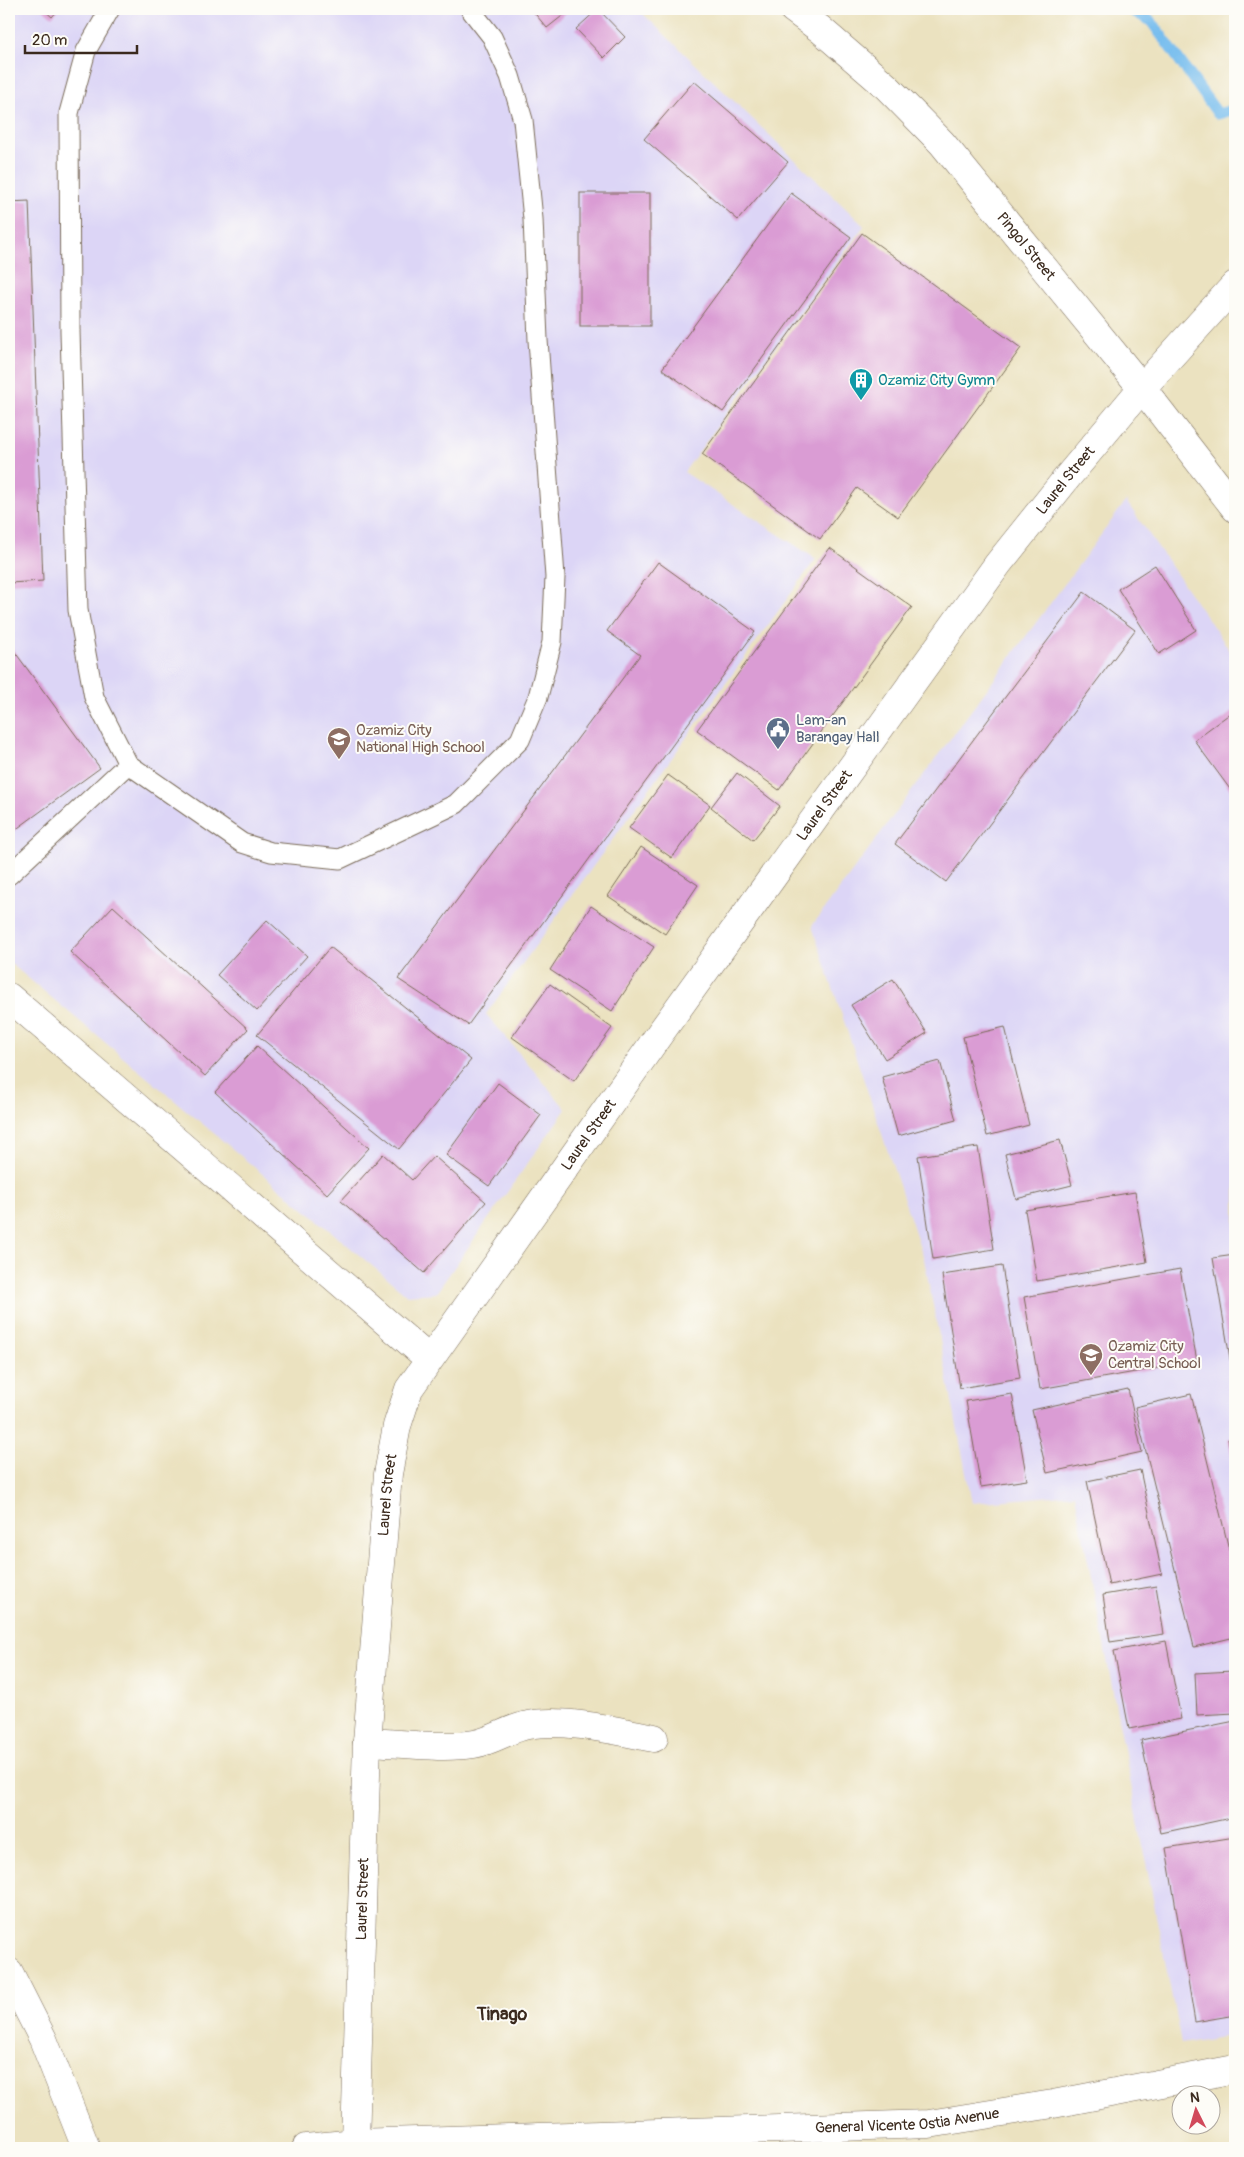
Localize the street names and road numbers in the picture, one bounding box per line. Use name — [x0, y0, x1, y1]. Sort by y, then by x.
street label: Pingol Street — [992, 209, 1060, 285]
street label: Laurel Street — [1032, 442, 1100, 519]
street label: Laurel Street — [793, 766, 857, 845]
street label: Laurel Street — [557, 1095, 621, 1174]
street label: Laurel Street — [374, 1451, 402, 1537]
street label: Laurel Street — [352, 1857, 374, 1941]
street label: General Vicente Ostia Avenue — [815, 2104, 1001, 2138]

